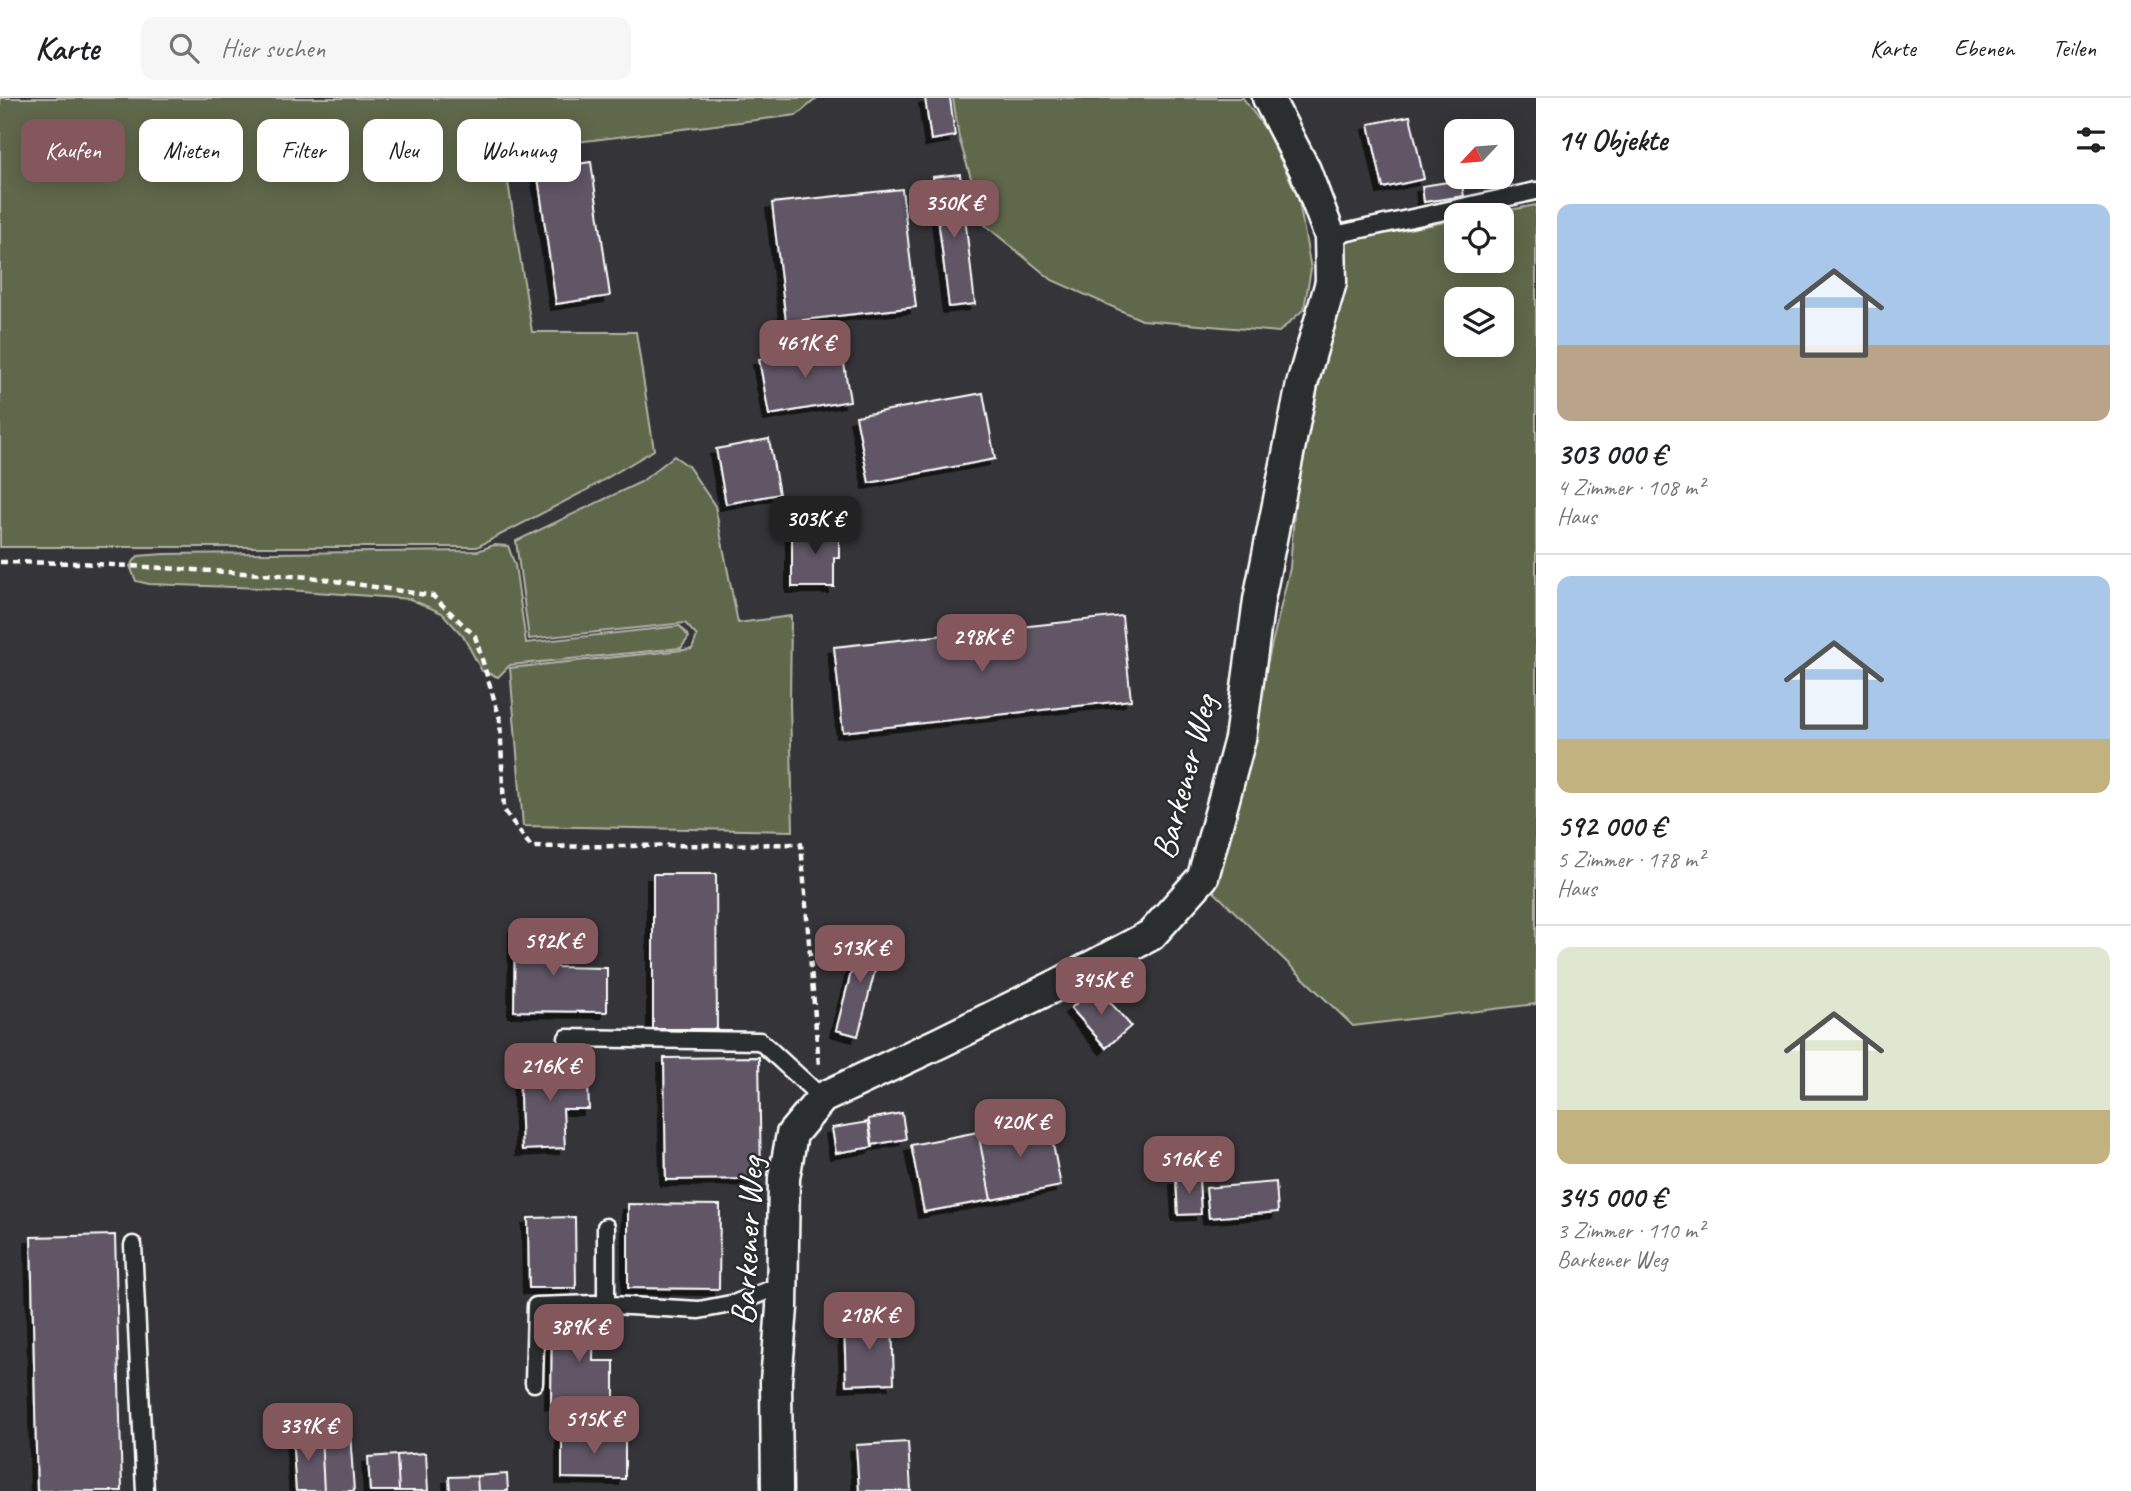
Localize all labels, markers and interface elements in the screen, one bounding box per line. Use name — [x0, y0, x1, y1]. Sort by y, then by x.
search box — [141, 17, 631, 80]
text: Karte — [35, 27, 99, 69]
icon: search — [165, 29, 203, 67]
text: Hier suchen — [221, 32, 325, 65]
text: Karte — [1870, 33, 1916, 63]
text: Ebenen — [1954, 33, 2014, 63]
text: Teilen — [2052, 33, 2096, 63]
chip: Kaufen — [21, 119, 125, 182]
chip: Mieten — [139, 119, 243, 182]
chip: Filter — [257, 119, 349, 182]
chip: Neu — [363, 119, 443, 182]
chip: Wohnung — [457, 119, 581, 182]
north arrow — [1444, 119, 1514, 189]
map controls — [1444, 119, 1514, 357]
text: 14 Objekte — [1557, 121, 1667, 159]
icon: filters — [2072, 121, 2110, 159]
pin: 350K € — [897, 180, 1011, 240]
text: 350K € — [925, 188, 983, 217]
button: locate — [1444, 203, 1514, 273]
icon: home — [1771, 250, 1897, 376]
button: layers — [1444, 287, 1514, 357]
pin: 461K € — [748, 320, 862, 380]
text: 461K € — [775, 328, 835, 357]
text: 303 000 € — [1557, 435, 1666, 473]
text: 4 Zimmer · 108 m² — [1557, 473, 1704, 502]
pin: 303K € — [758, 496, 872, 556]
text: Haus — [1557, 502, 1596, 531]
text: 303K € — [786, 504, 844, 533]
pin: 298K € — [925, 614, 1039, 674]
text: 298K € — [953, 622, 1011, 651]
icon: home — [1771, 622, 1897, 748]
street label: Barkener Weg — [1141, 688, 1228, 864]
text: 592 000 € — [1557, 807, 1665, 845]
text: 5 Zimmer · 178 m² — [1557, 845, 1704, 874]
text: Haus — [1557, 874, 1596, 903]
pin: 592K € — [496, 918, 610, 978]
text: 592K € — [524, 926, 582, 955]
pin: 513K € — [803, 926, 917, 985]
text: 513K € — [831, 933, 889, 962]
pin: 345K € — [1044, 958, 1158, 1017]
text: 345K € — [1072, 965, 1130, 994]
icon: home — [1771, 993, 1897, 1119]
pin: 216K € — [493, 1044, 607, 1103]
text: 216K € — [520, 1051, 580, 1080]
pin: 420K € — [963, 1100, 1077, 1159]
text: 420K € — [991, 1107, 1049, 1136]
pin: 516K € — [1132, 1136, 1246, 1196]
text: 516K € — [1160, 1144, 1218, 1173]
street label: Barkener Weg — [720, 1153, 774, 1326]
text: 345 000 € — [1557, 1178, 1666, 1216]
text: 3 Zimmer · 110 m² — [1557, 1216, 1704, 1245]
text: Barkener Weg — [1557, 1245, 1667, 1274]
pin: 218K € — [812, 1292, 926, 1352]
text: 218K € — [840, 1300, 898, 1329]
pin: 389K € — [522, 1304, 636, 1364]
text: 389K € — [550, 1312, 608, 1341]
pin: 515K € — [537, 1396, 651, 1456]
pin: 339K € — [251, 1404, 365, 1463]
text: 515K € — [565, 1404, 623, 1433]
text: 339K € — [279, 1411, 337, 1440]

